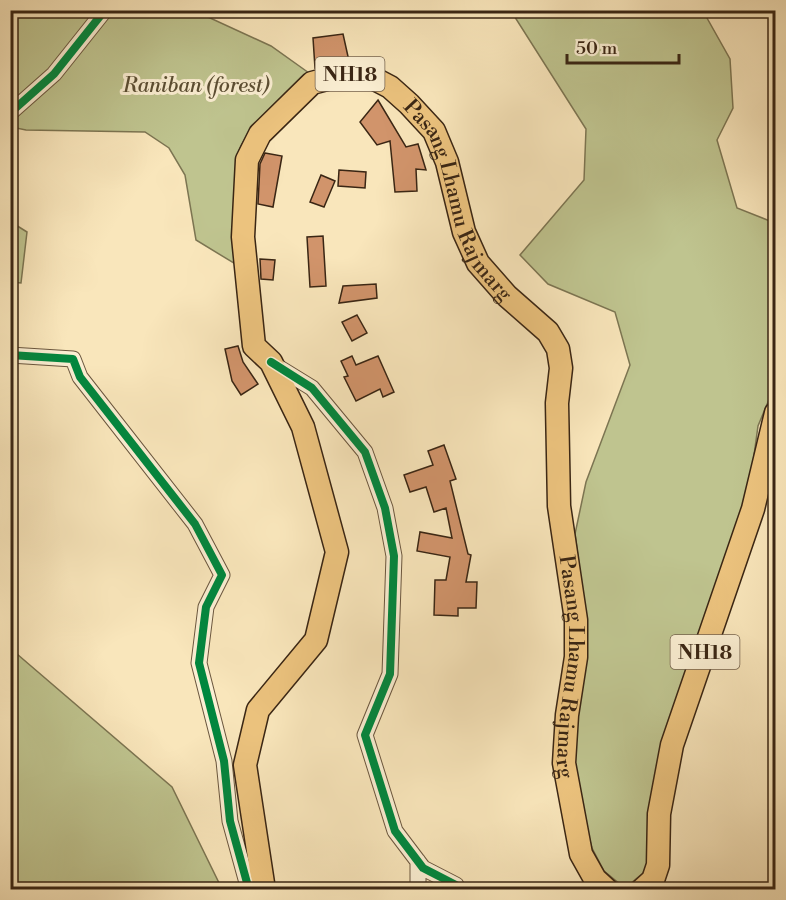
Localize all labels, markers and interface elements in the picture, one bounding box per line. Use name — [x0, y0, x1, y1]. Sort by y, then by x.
scale bar — [567, 27, 680, 65]
text: 50 m — [576, 37, 618, 60]
road number: NH18 — [316, 57, 385, 91]
park label: Raniban (forest) — [122, 73, 270, 99]
street label: Pasang Lhamu Rajmarg — [397, 94, 518, 307]
street label: Pasang Lhamu Rajmarg — [549, 554, 589, 781]
road number: NH18 — [670, 635, 740, 669]

